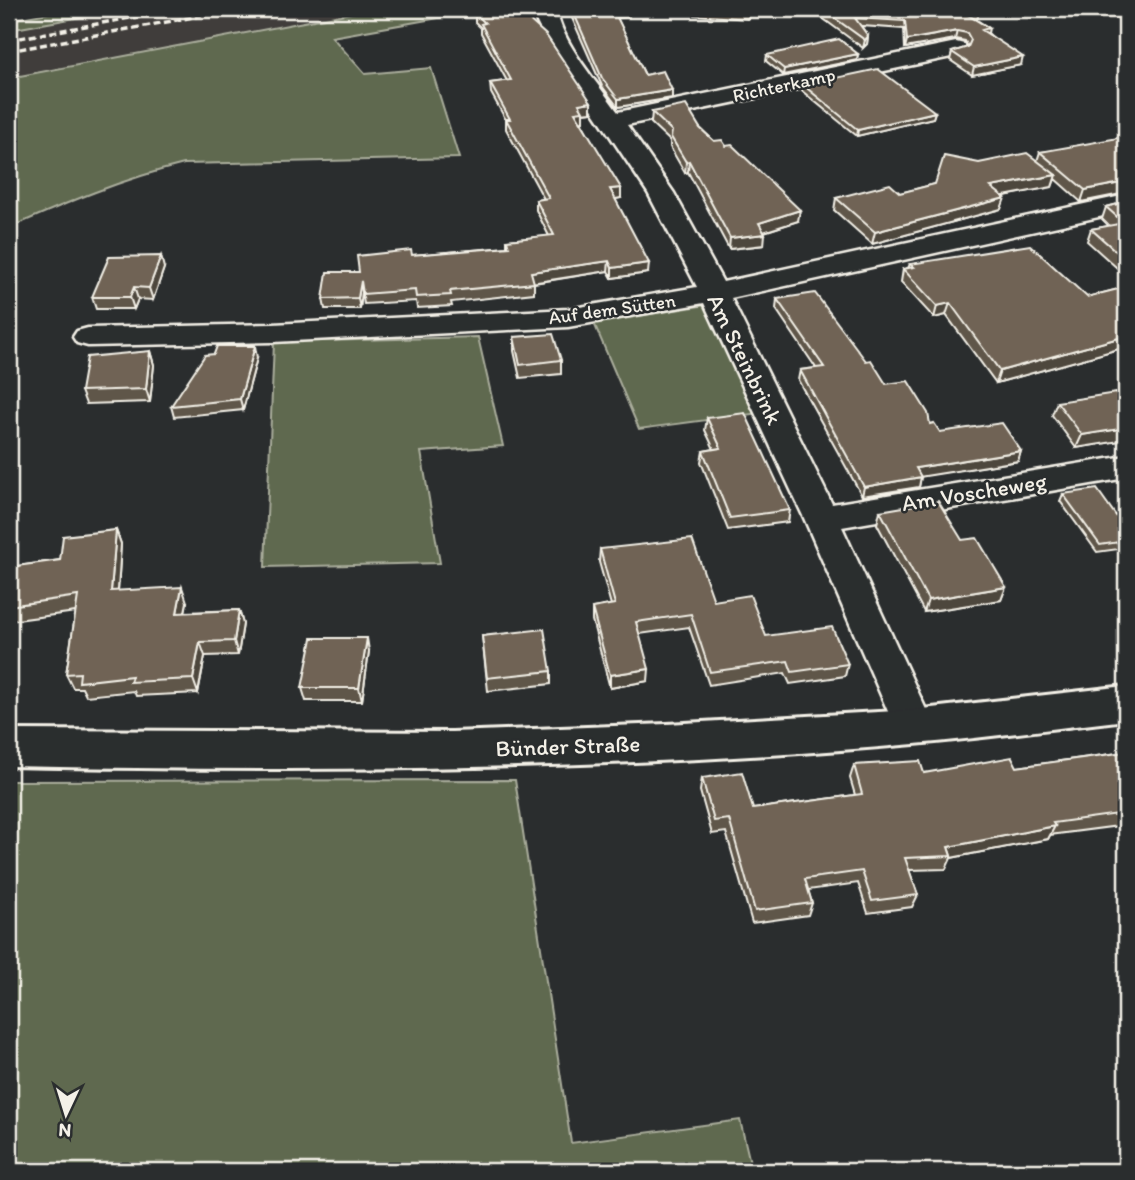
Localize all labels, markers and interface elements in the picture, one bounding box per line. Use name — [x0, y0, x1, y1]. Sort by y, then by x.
street label: Richterkamp — [731, 63, 837, 107]
street label: Auf dem Sütten — [547, 289, 677, 329]
street label: Am Steinbrink — [701, 289, 789, 429]
street label: Am Voscheweg — [899, 467, 1049, 517]
street label: Bünder Straße — [495, 729, 641, 763]
north arrow — [32, 1078, 102, 1148]
text: N — [58, 1119, 72, 1142]

